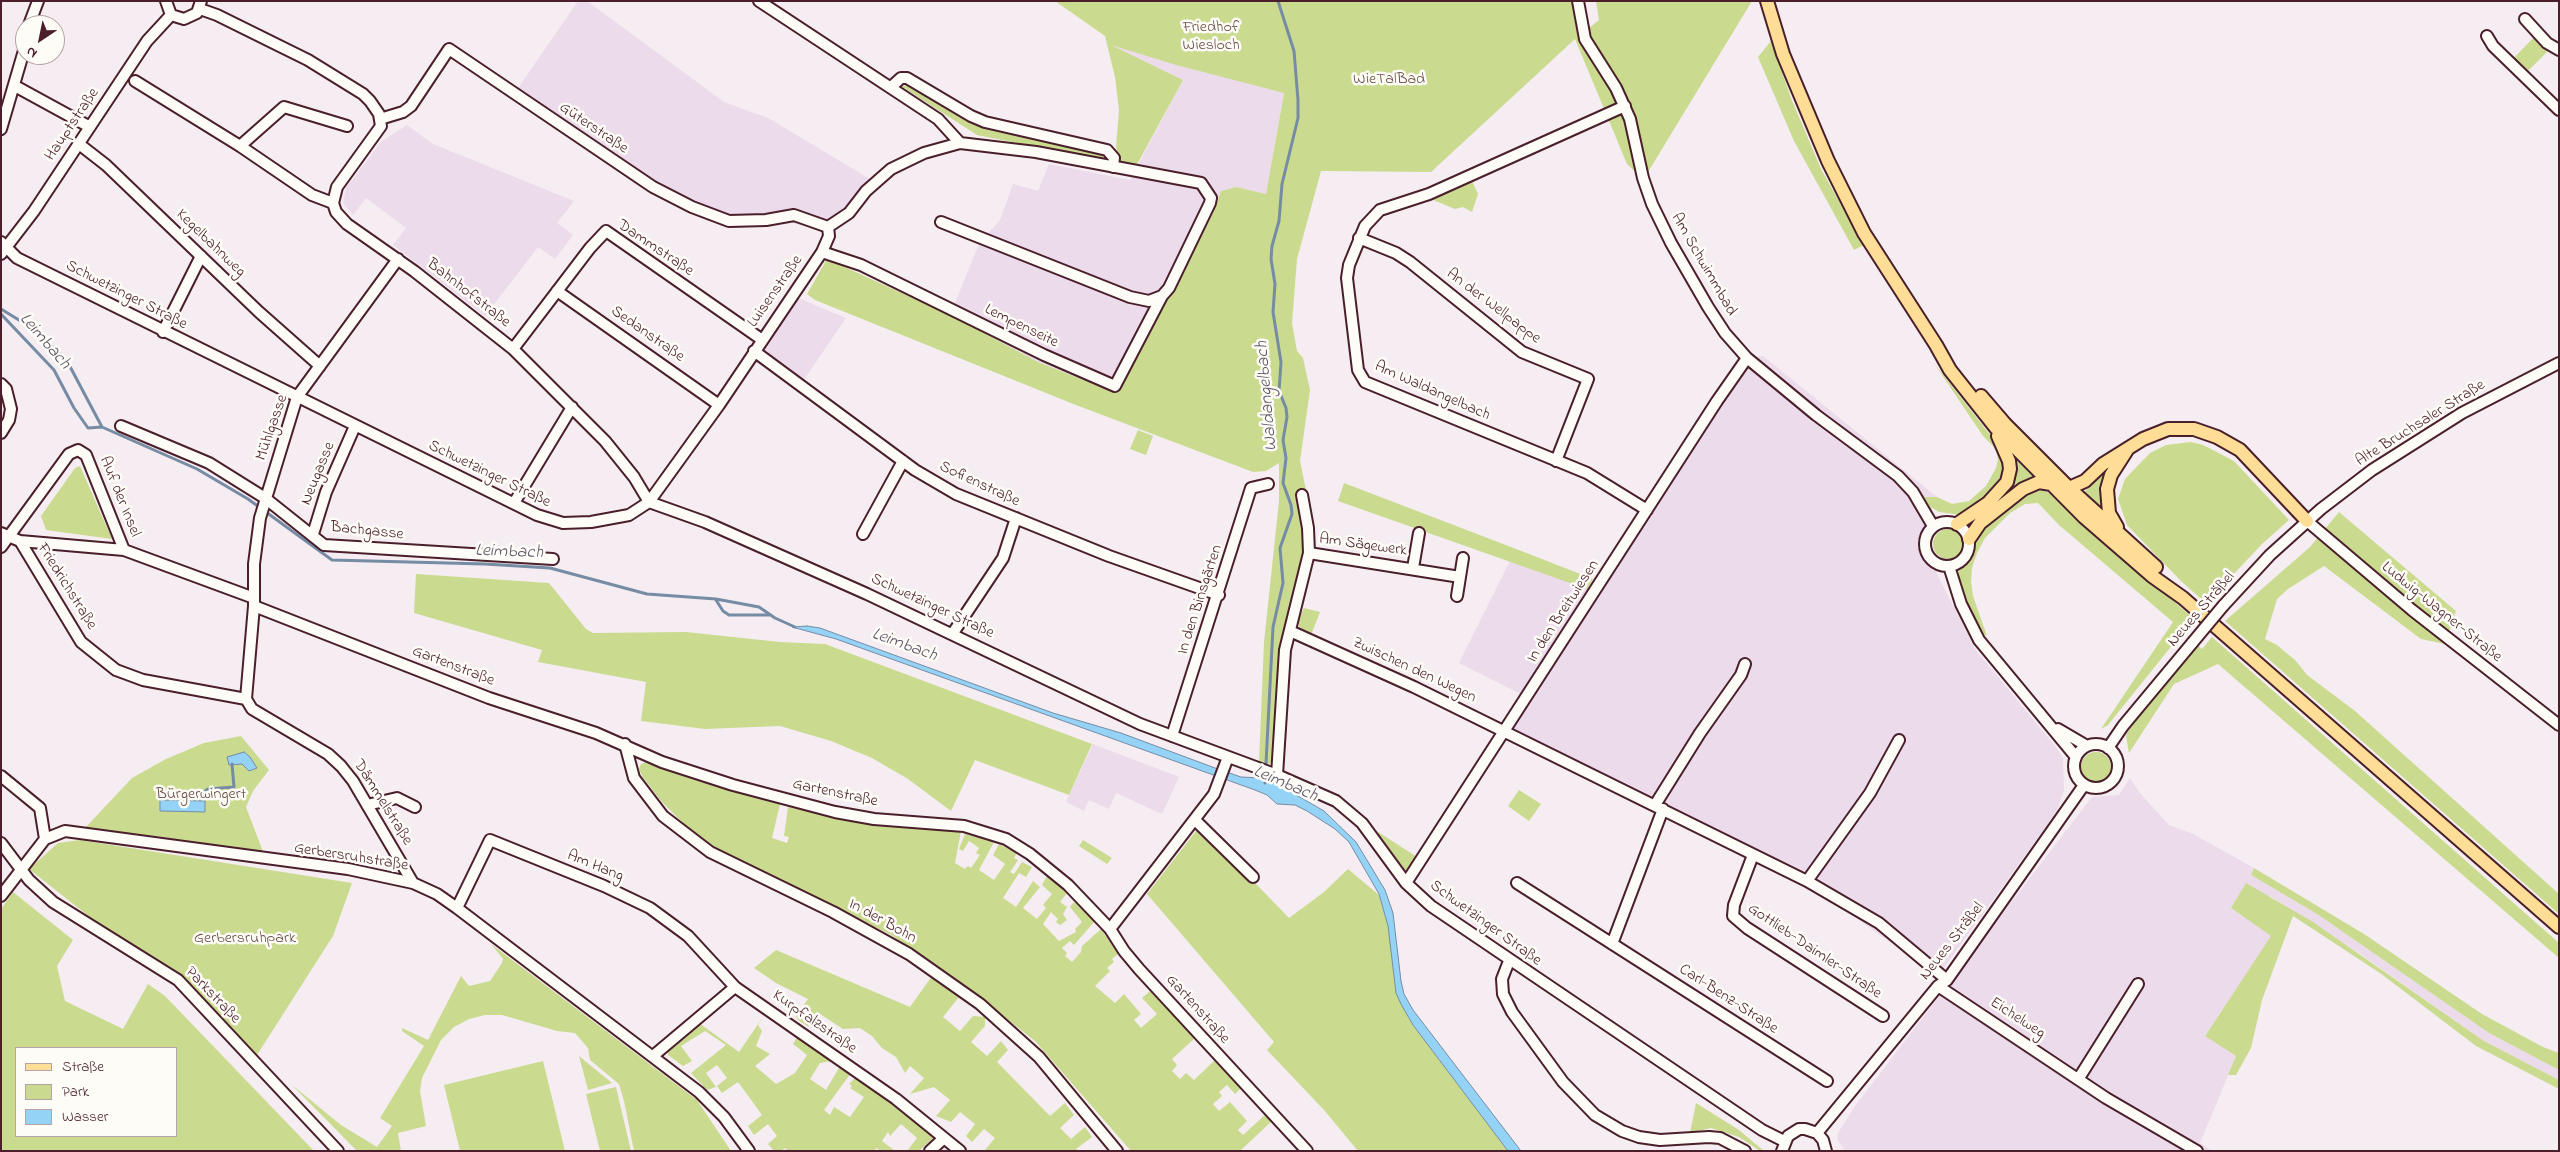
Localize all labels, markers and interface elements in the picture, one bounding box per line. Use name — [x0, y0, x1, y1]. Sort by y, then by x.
north arrow — [15, 15, 65, 65]
park label: Friedhof Wiesloch — [1182, 18, 1240, 56]
text: N — [22, 41, 42, 63]
park label: WieTalBad — [1353, 70, 1425, 90]
street label: Hauptstraße — [42, 85, 104, 165]
street label: Güterstraße — [555, 99, 631, 159]
street label: Kegelbahnweg — [171, 206, 249, 282]
street label: Am Schwimmbad — [1666, 210, 1740, 320]
street label: Dammstraße — [613, 216, 697, 282]
street label: Luisenstraße — [744, 252, 808, 332]
street label: Bahnhofstraße — [422, 255, 514, 333]
street label: Schwetzinger Straße — [62, 257, 190, 335]
street label: An der Wellpappe — [1442, 265, 1544, 349]
street label: Lempenseite — [981, 301, 1061, 353]
street label: Sedanstraße — [606, 303, 688, 367]
water label: Leimbach — [14, 309, 74, 375]
water label: Waldangelbach — [1252, 340, 1284, 452]
street label: Am Waldangelbach — [1371, 358, 1493, 426]
street label: Alte Bruchsaler Straße — [2353, 376, 2489, 472]
street label: Mühlgasse — [253, 393, 293, 463]
street label: Schwetzinger Straße — [425, 437, 553, 513]
street label: Neugasse — [298, 440, 340, 508]
street label: Auf der Insel — [94, 454, 144, 540]
street label: Sofienstraße — [936, 458, 1022, 512]
street label: Bachgasse — [329, 519, 405, 545]
street label: Am Sägewerk — [1318, 530, 1408, 562]
street label: Friedrichstraße — [32, 540, 100, 634]
water label: Leimbach — [475, 541, 543, 565]
street label: In den Binsgärten — [1174, 543, 1228, 657]
street label: In den Breitwiesen — [1524, 557, 1604, 667]
street label: Ludwig-Wagner-Straße — [2377, 558, 2505, 668]
street label: Neues Sträßel — [2164, 568, 2240, 652]
street label: Schwetzinger Straße — [867, 570, 997, 644]
water label: Leimbach — [868, 624, 940, 668]
street label: Zwischen den Wegen — [1349, 634, 1479, 708]
street label: Gartenstraße — [409, 642, 497, 692]
street label: Dämmelstraße — [348, 757, 416, 849]
water label: Leimbach — [1250, 762, 1320, 808]
street label: Gartenstraße — [791, 776, 879, 812]
park label: Bürgerwingert — [156, 785, 246, 805]
street label: Gerbersruhstraße — [293, 840, 409, 876]
street label: Am Hang — [564, 847, 626, 887]
street label: Schwetzinger Straße — [1425, 877, 1545, 971]
street label: In der Bohn — [845, 895, 919, 949]
street label: Neues Sträßel — [1917, 899, 1989, 985]
street label: Gottlieb-Daimler-Straße — [1743, 900, 1885, 1004]
park label: Gerbersruhpark — [194, 929, 296, 949]
street label: Carl-Benz-Straße — [1675, 961, 1781, 1039]
street label: Parkstraße — [180, 964, 244, 1028]
street label: Gartenstraße — [1161, 971, 1233, 1049]
street label: Kurpfalzstraße — [768, 987, 860, 1059]
street label: Eichelweg — [1986, 994, 2048, 1044]
legend — [15, 1047, 178, 1137]
text: Straße — [62, 1056, 104, 1078]
text: Park — [62, 1081, 89, 1103]
text: Wasser — [62, 1106, 108, 1128]

